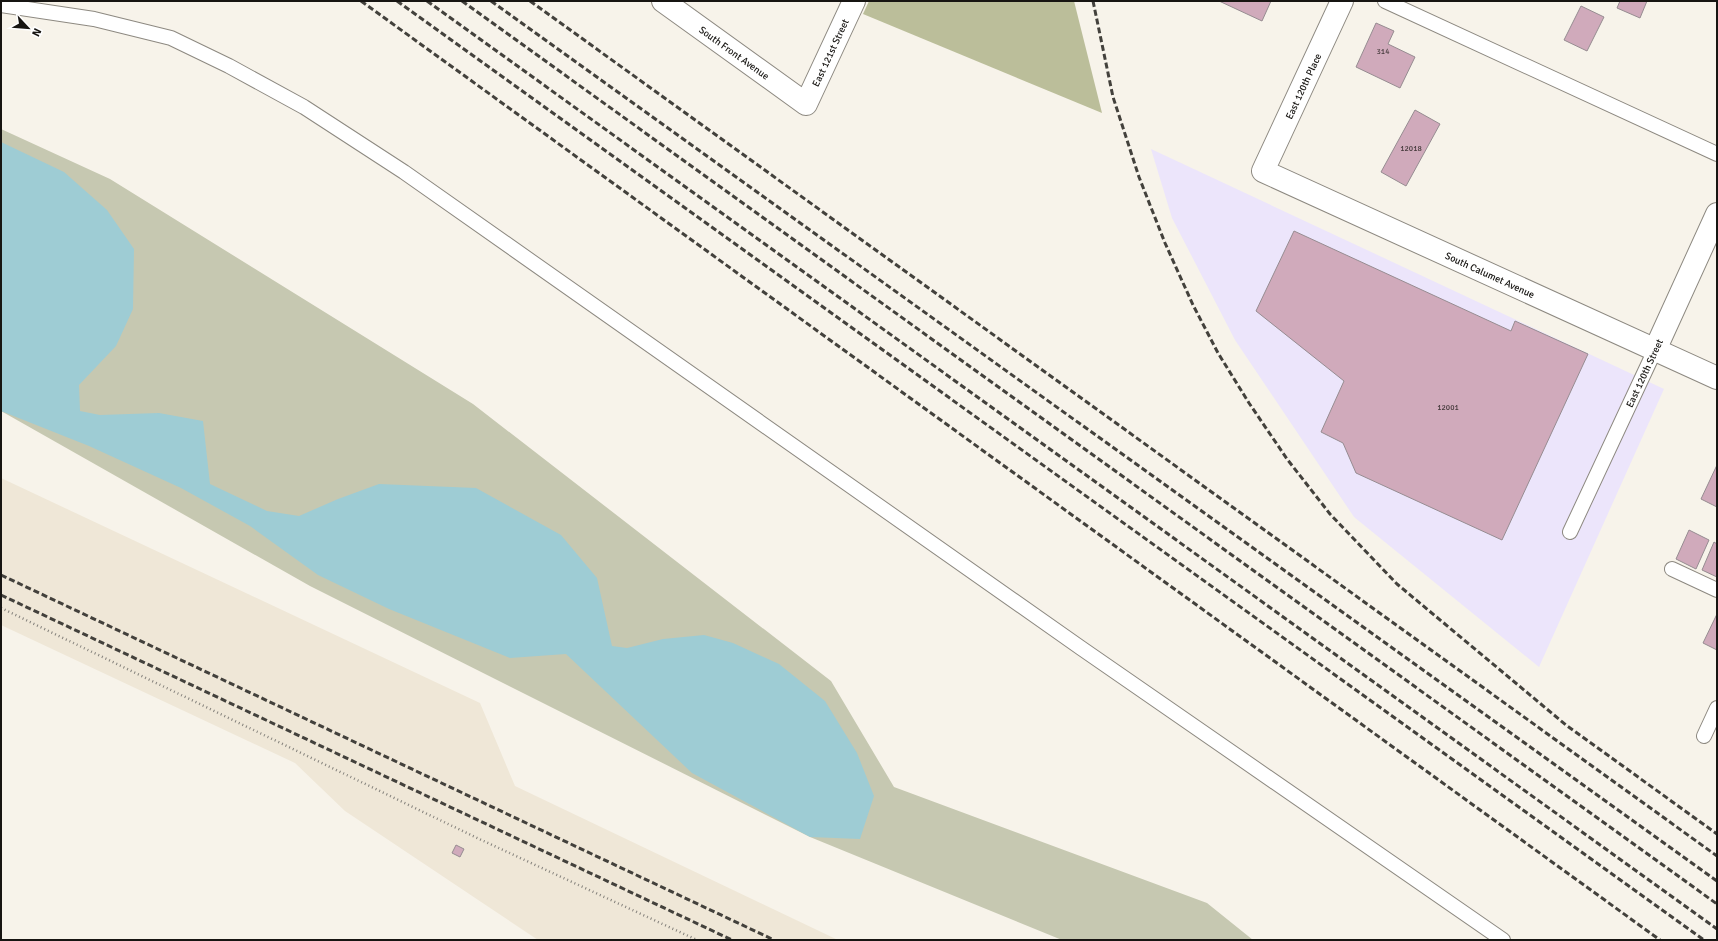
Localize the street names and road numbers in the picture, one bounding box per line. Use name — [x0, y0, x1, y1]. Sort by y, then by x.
street label: East 121st Street — [810, 17, 852, 89]
street label: South Front Avenue — [696, 24, 771, 83]
street label: East 120th Place — [1283, 52, 1324, 121]
street label: South Calumet Avenue — [1443, 250, 1536, 301]
street label: East 120th Street — [1624, 337, 1666, 410]

